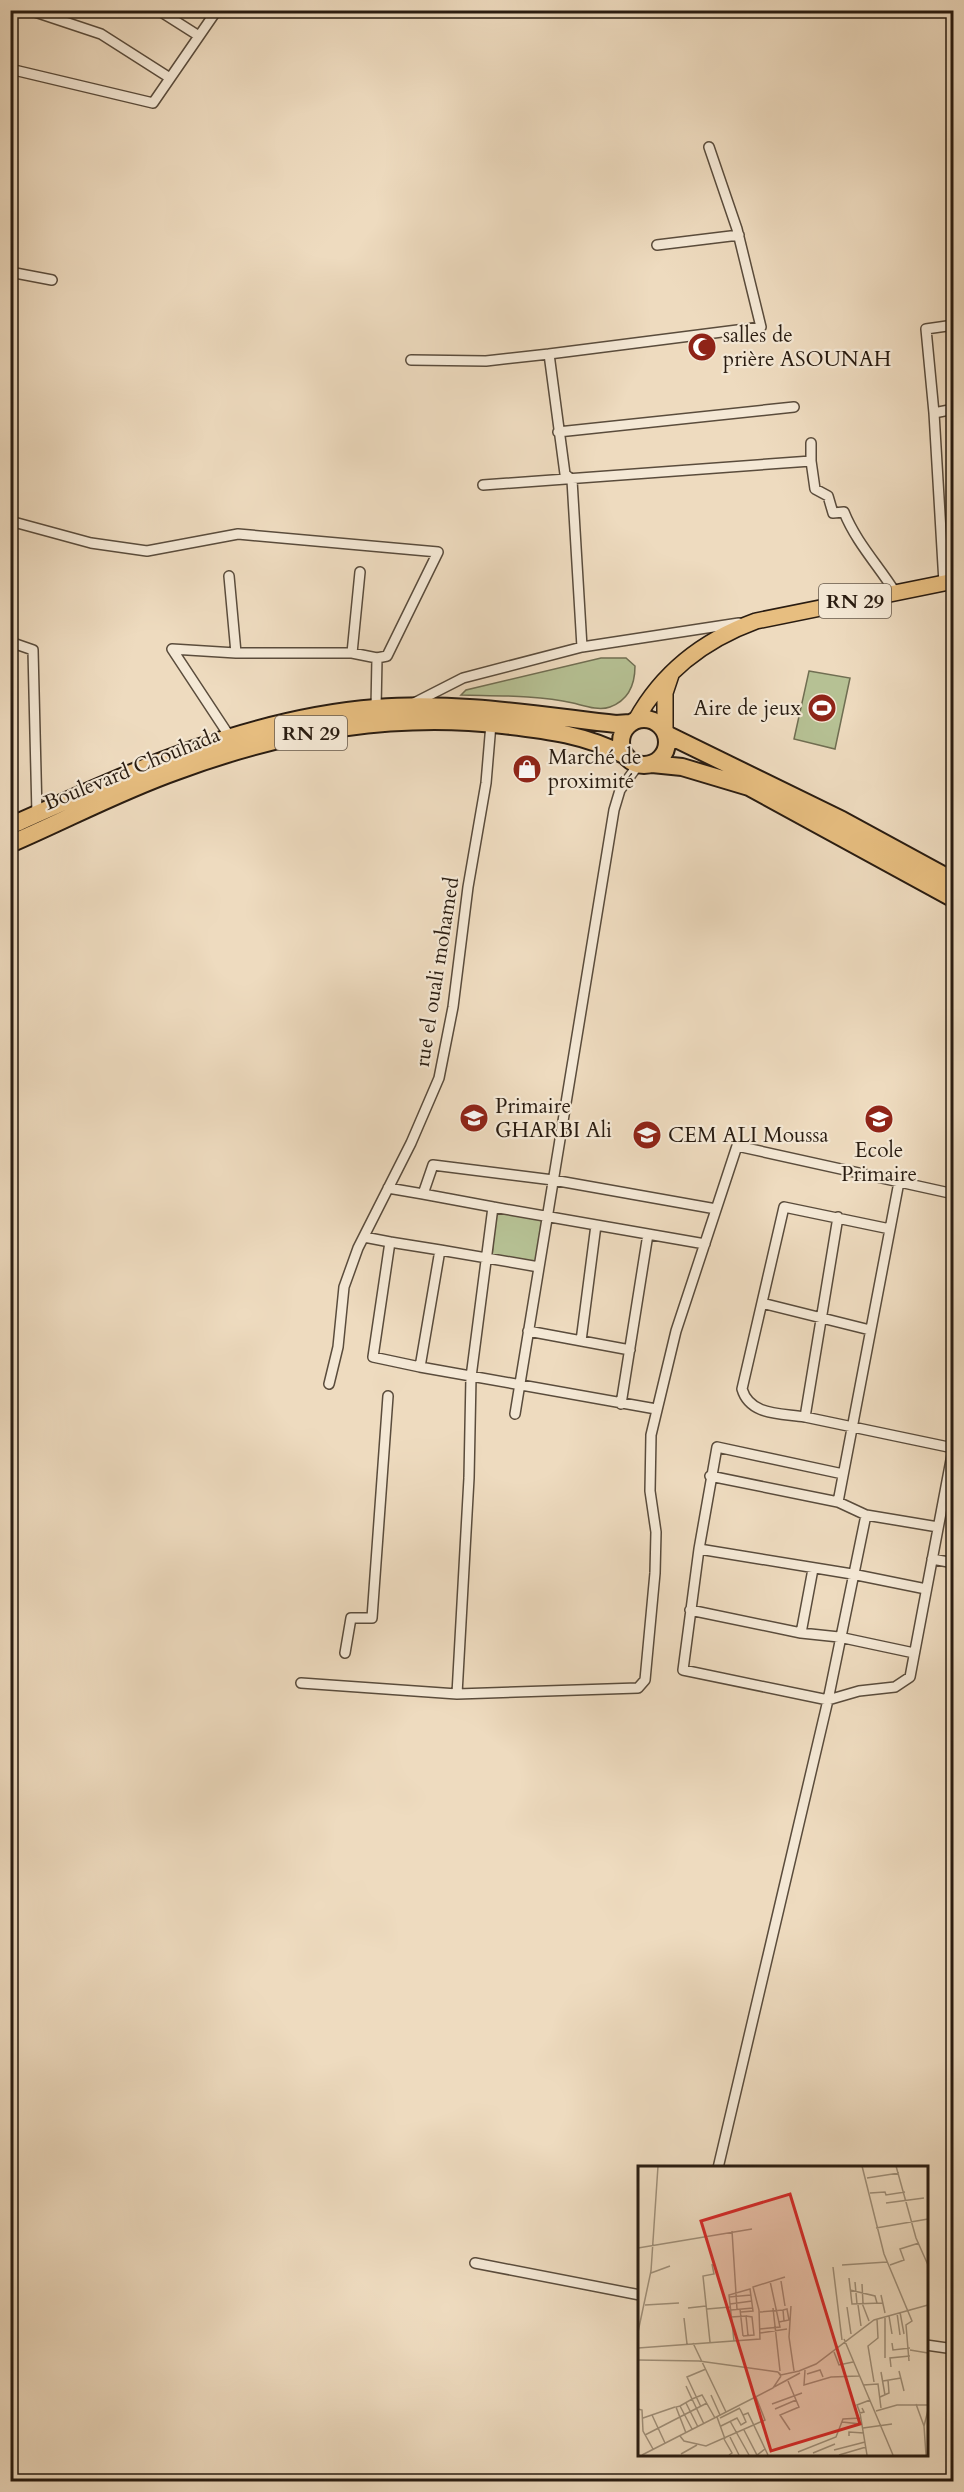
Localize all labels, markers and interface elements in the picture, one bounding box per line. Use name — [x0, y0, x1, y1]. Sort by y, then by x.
place label: salles de prière ASOUNAH — [723, 321, 891, 374]
mosque icon: salles de prière ASOUNAH — [686, 331, 718, 363]
road number: RN 29 — [819, 584, 891, 618]
sports icon: Aire de jeux — [806, 692, 838, 724]
place label: Aire de jeux — [694, 694, 802, 723]
road number: RN 29 — [275, 716, 347, 750]
street label: Boulevard Chouhada — [40, 720, 224, 818]
place label: Marché de proximité — [548, 743, 642, 796]
shop icon: Marché de proximité — [511, 753, 543, 785]
street label: rue el ouali mohamed — [408, 875, 466, 1069]
place label: Primaire GHARBI Ali — [495, 1092, 612, 1145]
school or university icon: Primaire GHARBI Ali — [458, 1102, 490, 1134]
school or university icon: Ecole Primaire — [863, 1103, 895, 1135]
school or university icon: CEM ALI Moussa — [631, 1119, 663, 1151]
place label: CEM ALI Moussa — [668, 1121, 829, 1150]
place label: Ecole Primaire — [841, 1136, 917, 1189]
inset map — [638, 2166, 928, 2456]

